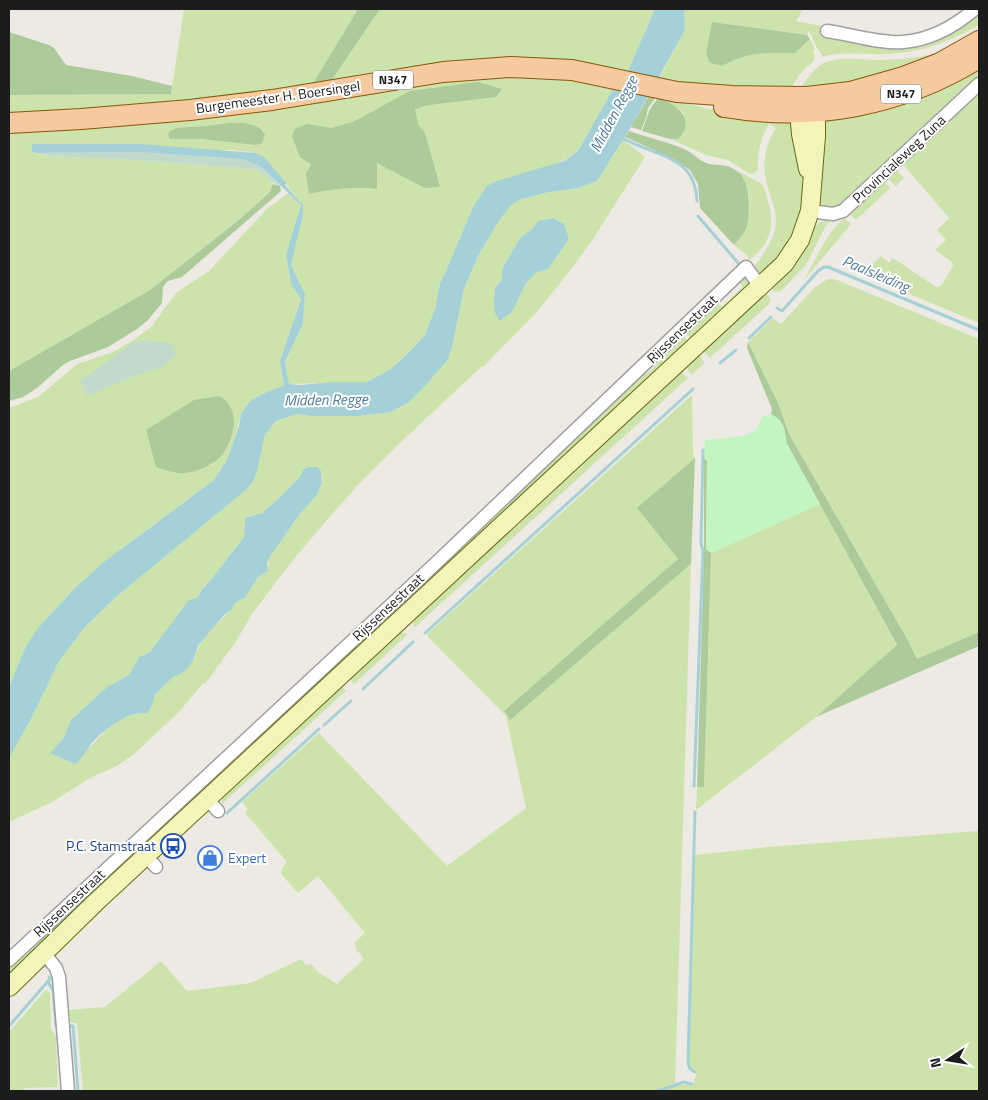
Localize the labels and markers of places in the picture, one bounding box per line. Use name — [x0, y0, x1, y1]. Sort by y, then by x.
bus stop icon: P.C. Stamstraat — [160, 833, 186, 859]
place label: P.C. Stamstraat — [66, 835, 156, 856]
shop icon: Expert — [197, 845, 223, 871]
place label: Expert — [228, 847, 266, 868]

